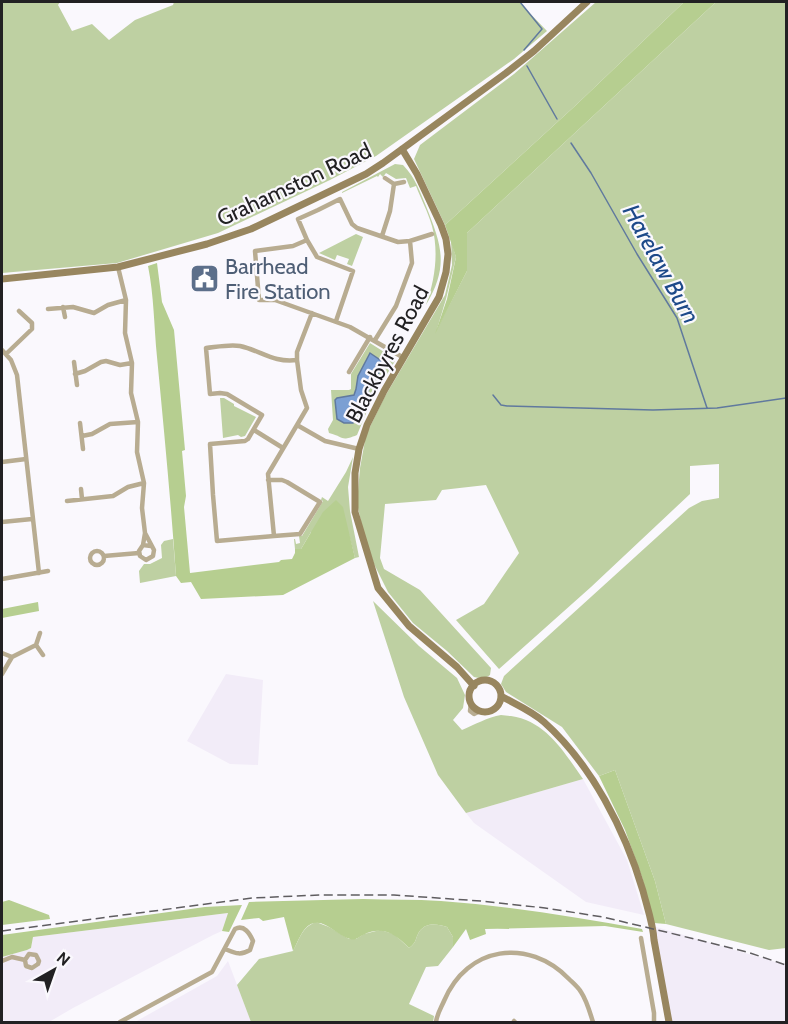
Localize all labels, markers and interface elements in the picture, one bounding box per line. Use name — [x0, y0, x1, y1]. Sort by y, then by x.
street label: Grahamston Road — [213, 137, 376, 232]
water label: Harelaw Burn — [617, 199, 706, 328]
place label: Barrhead Fire Station — [225, 253, 331, 305]
public building icon: Barrhead Fire Station — [188, 263, 220, 295]
street label: Blackbyres Road — [340, 281, 435, 427]
north arrow — [24, 940, 84, 1000]
text: N — [53, 948, 74, 970]

